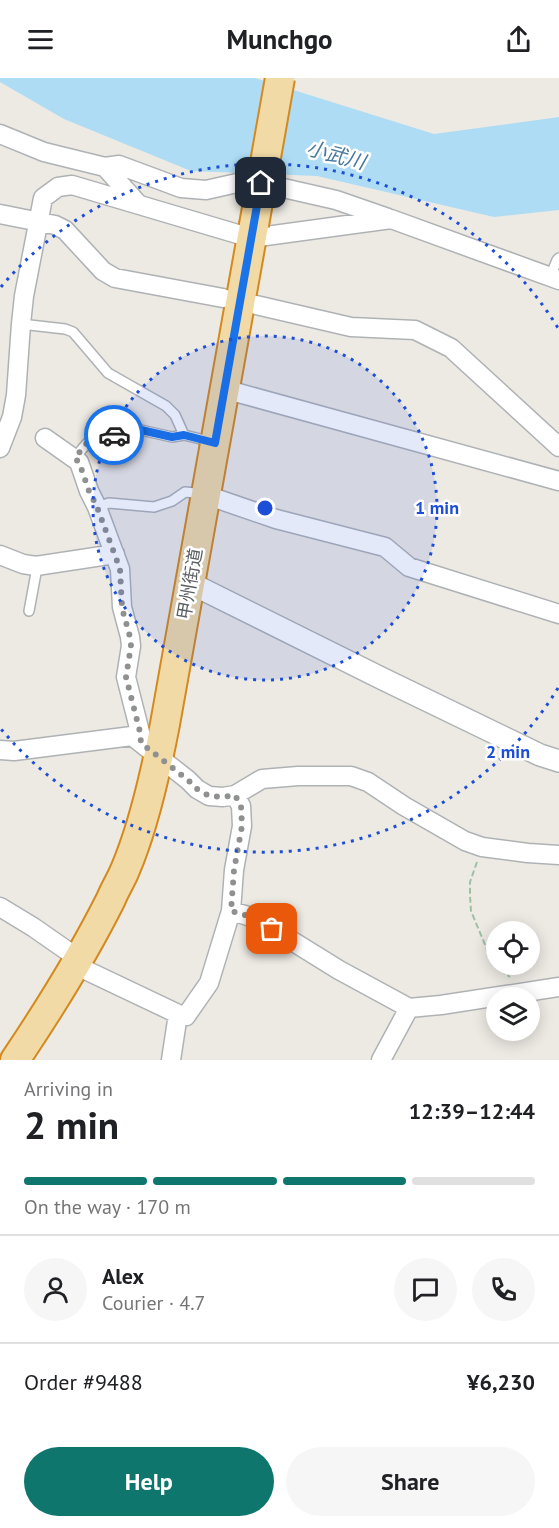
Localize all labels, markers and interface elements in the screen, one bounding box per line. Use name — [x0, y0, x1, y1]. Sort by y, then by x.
text: Munchgo — [226, 22, 333, 56]
icon: menu — [24, 23, 57, 56]
icon: share — [502, 23, 535, 56]
water label: 小武川 — [304, 135, 370, 176]
pin — [235, 157, 286, 208]
icon: home — [244, 166, 277, 199]
courier — [84, 405, 144, 465]
icon: car — [98, 419, 131, 452]
text: 1 min — [415, 496, 459, 519]
centre of rings — [255, 498, 275, 518]
street label: 甲州街道 — [172, 546, 207, 621]
text: 2 min — [486, 740, 530, 763]
pin — [246, 903, 297, 954]
icon: bag — [255, 912, 288, 945]
map controls — [486, 921, 540, 1041]
button: locate — [486, 921, 540, 975]
button: layers — [486, 987, 540, 1041]
text: Arriving in — [24, 1076, 113, 1102]
text: 12:39–12:44 — [409, 1097, 535, 1125]
text: 2 min — [24, 1099, 119, 1150]
text: On the way · 170 m — [24, 1194, 191, 1220]
button: person — [24, 1258, 87, 1321]
button: chat — [394, 1258, 457, 1321]
button: phone — [472, 1258, 535, 1321]
text: Alex — [102, 1262, 144, 1290]
text: Courier · 4.7 — [102, 1290, 205, 1316]
text: Order #9488 — [24, 1368, 143, 1396]
text: ¥6,230 — [467, 1368, 535, 1396]
button: Help — [24, 1447, 274, 1516]
button: Share — [286, 1447, 535, 1516]

